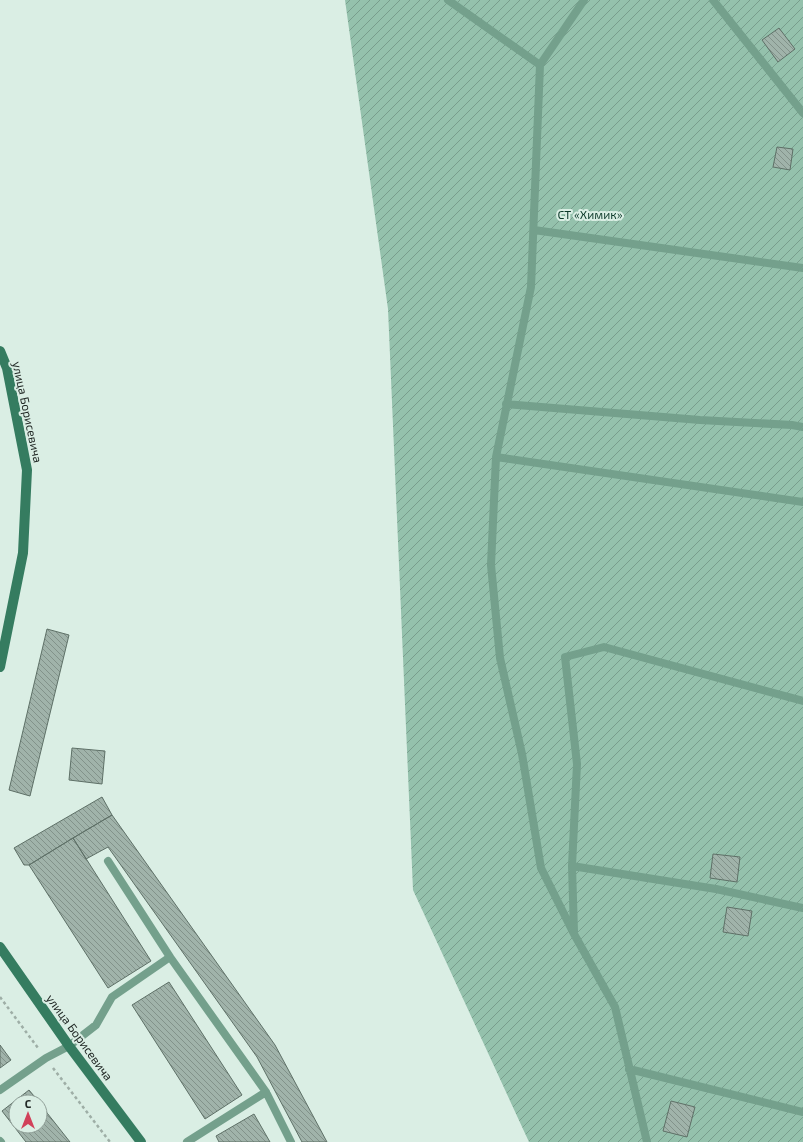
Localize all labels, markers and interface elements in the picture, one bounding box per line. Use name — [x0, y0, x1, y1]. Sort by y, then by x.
park label: СТ «Химик» — [558, 207, 623, 221]
street label: улица Борисевича — [9, 360, 46, 464]
street label: улица Борисевича — [43, 991, 116, 1083]
north arrow — [8, 1094, 48, 1134]
text: С — [25, 1097, 32, 1110]

